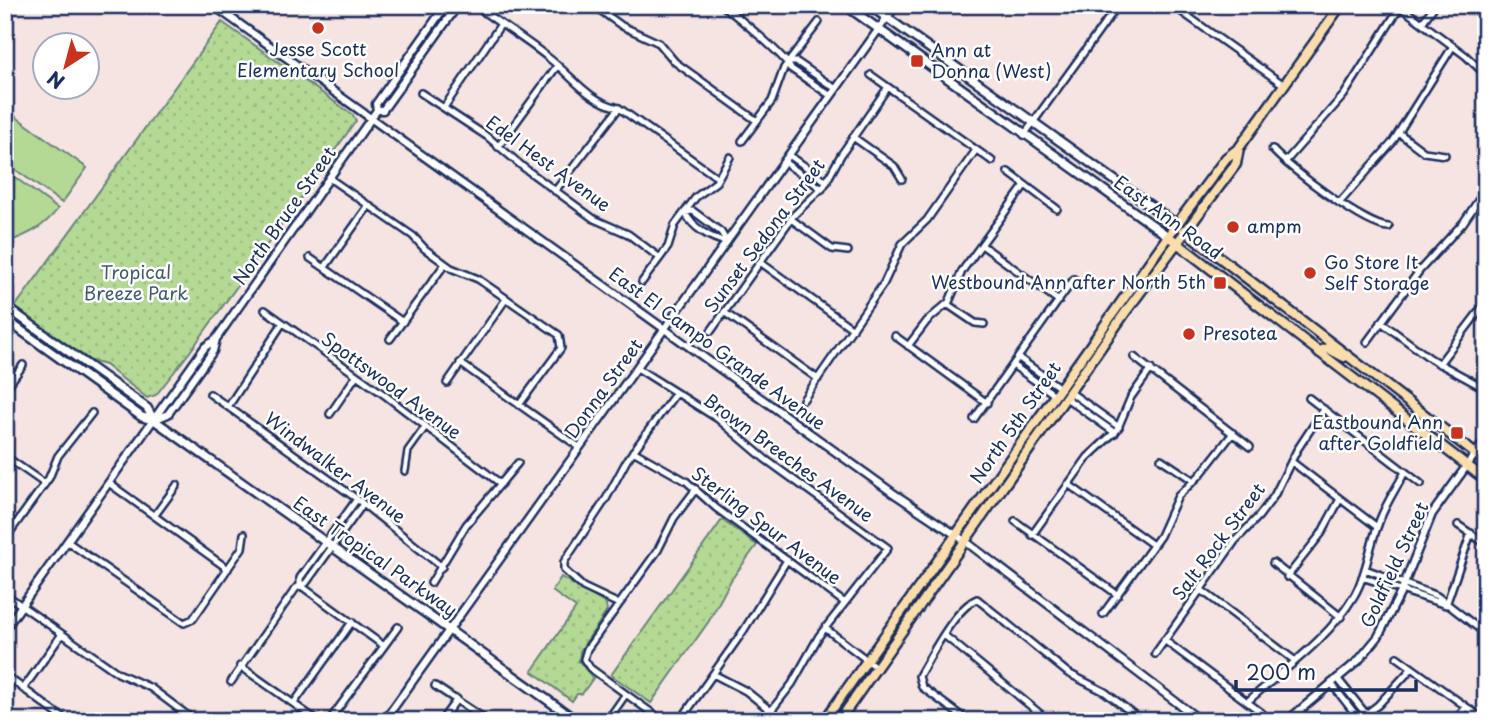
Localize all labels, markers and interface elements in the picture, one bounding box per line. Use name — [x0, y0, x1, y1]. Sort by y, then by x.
marker: Jesse Scott Elementary School — [310, 20, 326, 36]
north arrow — [32, 32, 102, 102]
place label: Jesse Scott Elementary School — [237, 35, 399, 83]
place label: Ann at Donna (West) — [931, 36, 1051, 84]
marker: Ann at Donna (West) — [909, 53, 925, 69]
text: N — [41, 65, 70, 96]
street label: Edel Hest Avenue — [481, 108, 617, 217]
street label: North Bruce Street — [226, 140, 342, 290]
street label: Sunset Sedona Street — [697, 152, 831, 318]
street label: East Ann Road — [1109, 168, 1229, 265]
place label: ampm — [1247, 212, 1302, 239]
marker: ampm — [1225, 219, 1241, 235]
place label: Go Store It Self Storage — [1324, 248, 1429, 296]
park label: Tropical Breeze Park — [84, 258, 188, 306]
street label: East El Campo Grande Avenue — [604, 260, 832, 436]
marker: Go Store It Self Storage — [1302, 265, 1318, 281]
place label: Westbound Ann after North 5th — [931, 268, 1206, 295]
marker: Westbound Ann after North 5th — [1212, 275, 1228, 291]
place label: Presotea — [1203, 319, 1278, 346]
street label: Spottswood Avenue — [316, 325, 468, 445]
marker: Presotea — [1181, 326, 1197, 342]
street label: Donna Street — [557, 332, 648, 444]
street label: North 5th Street — [963, 356, 1067, 489]
street label: Brown Breeches Avenue — [698, 386, 880, 528]
street label: Windwalker Avenue — [260, 405, 412, 529]
place label: Eastbound Ann after Goldfield — [1312, 408, 1443, 456]
marker: Eastbound Ann after Goldfield — [1449, 425, 1465, 441]
street label: Sterling Spur Avenue — [686, 459, 848, 590]
street label: Salt Rock Street — [1165, 477, 1271, 605]
street label: East Tropical Parkway — [288, 489, 463, 623]
street label: Goldfield Street — [1353, 497, 1435, 632]
scale bar — [1236, 649, 1416, 693]
text: 200 m — [1246, 655, 1316, 687]

